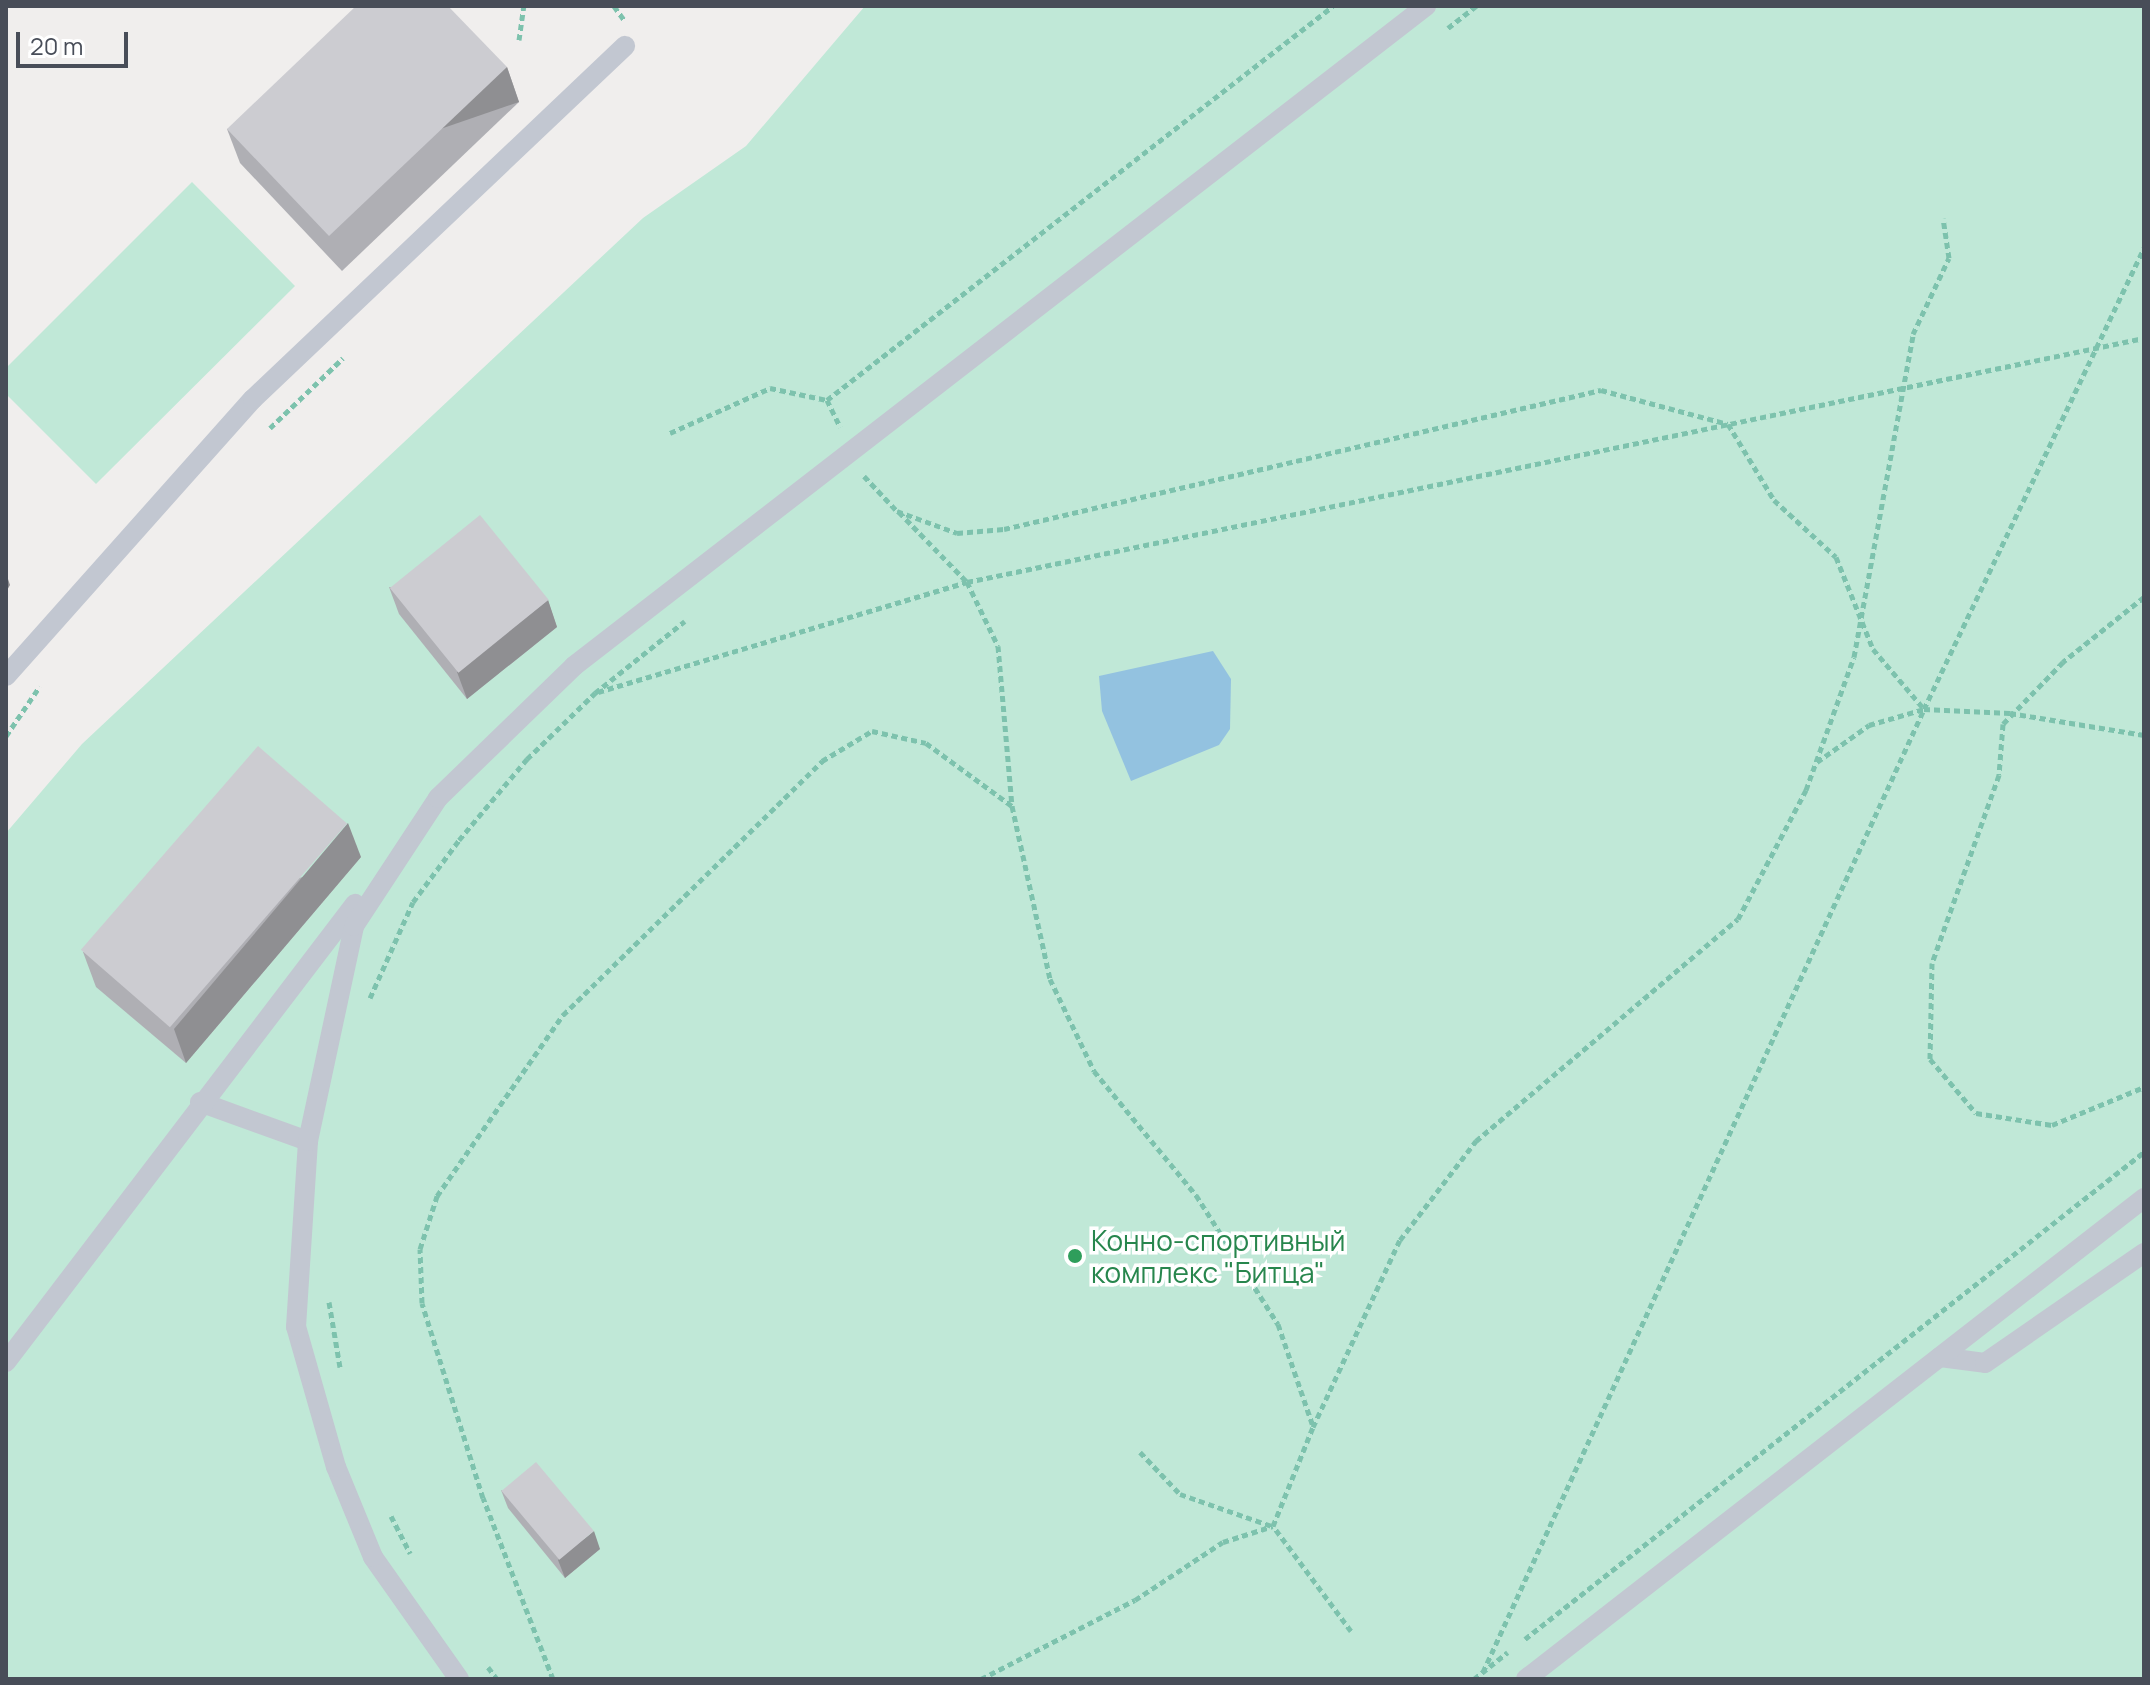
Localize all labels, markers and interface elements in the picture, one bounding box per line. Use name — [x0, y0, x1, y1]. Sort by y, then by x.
scale bar — [20, 16, 132, 66]
text: 20 m — [30, 29, 83, 62]
place label: Конно-спортивный комплекс "Битца" — [1091, 1223, 1345, 1289]
marker: Конно-спортивный комплекс "Битца" — [1066, 1247, 1084, 1265]

